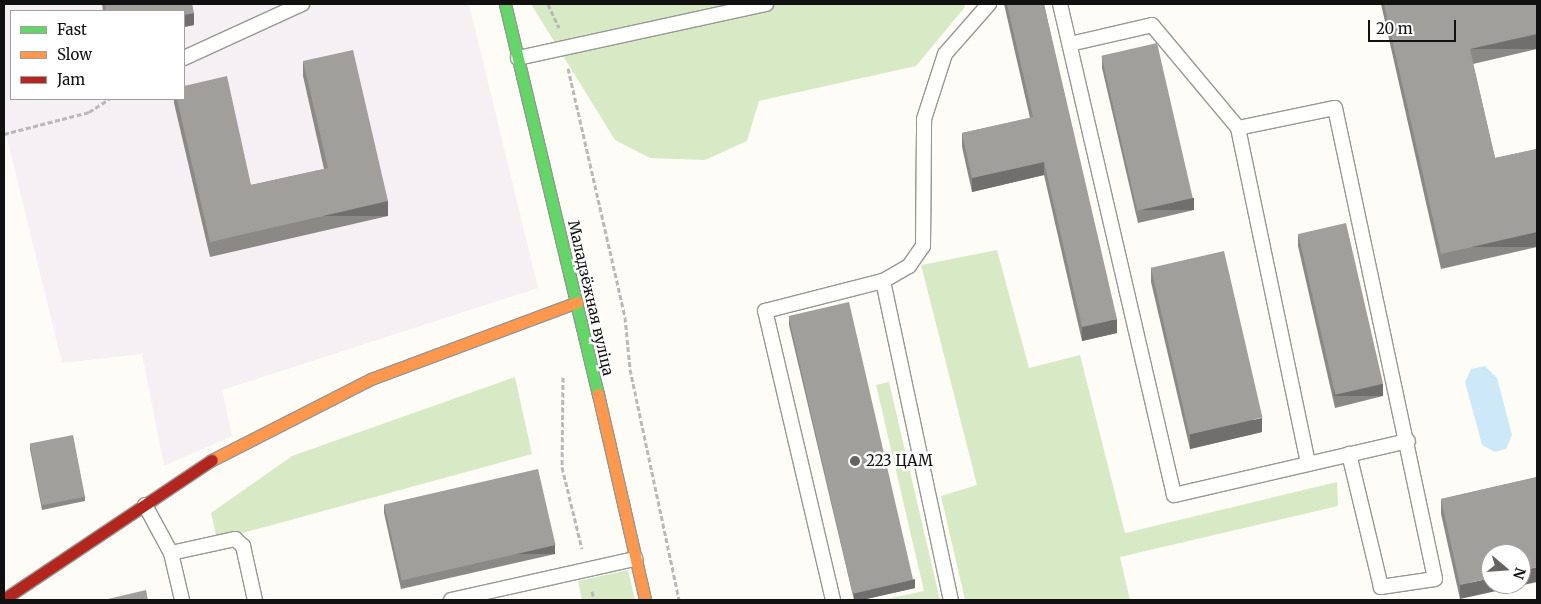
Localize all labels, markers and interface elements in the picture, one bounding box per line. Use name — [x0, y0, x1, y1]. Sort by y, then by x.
legend — [10, 10, 185, 100]
scale bar — [1371, 10, 1458, 42]
text: 20 m — [1376, 19, 1413, 38]
text: Fast — [57, 20, 87, 39]
text: Slow — [57, 45, 92, 64]
text: Jam — [57, 70, 85, 89]
street label: Маладзёжная вуліца — [564, 219, 618, 377]
place label: 223 ЦAM — [866, 452, 933, 470]
marker: 223 ЦAM — [848, 454, 862, 468]
north arrow — [1481, 544, 1531, 594]
text: N — [1509, 565, 1530, 581]

